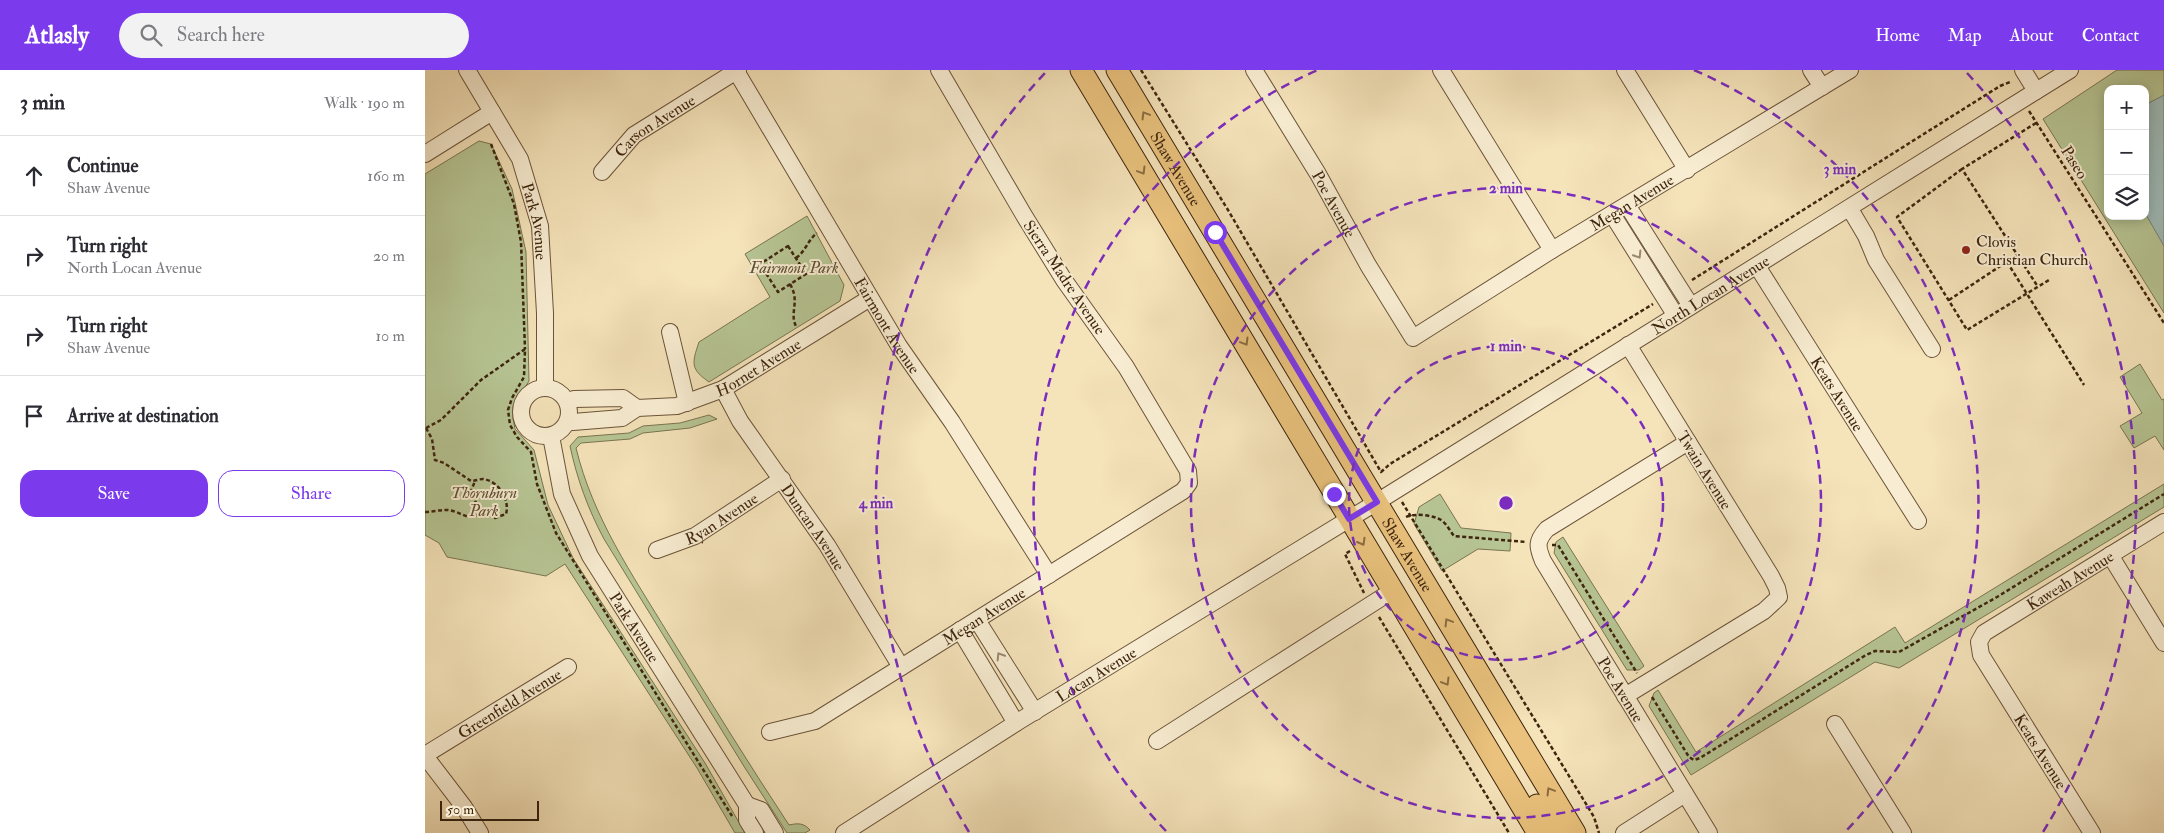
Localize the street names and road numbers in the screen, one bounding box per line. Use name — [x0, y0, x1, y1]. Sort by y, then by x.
street label: Carson Avenue — [610, 90, 699, 162]
street label: Shaw Avenue — [1145, 128, 1206, 210]
street label: Paseo — [2056, 142, 2092, 183]
street label: Poe Avenue — [1307, 167, 1360, 241]
street label: Megan Avenue — [1586, 170, 1678, 236]
street label: Park Avenue — [517, 180, 551, 261]
street label: Sierra Madre Avenue — [1018, 217, 1110, 339]
street label: North Locan Avenue — [1648, 251, 1773, 339]
street label: Fairmont Avenue — [850, 274, 924, 378]
street label: Hornet Avenue — [713, 334, 805, 402]
street label: Keats Avenue — [1806, 353, 1868, 436]
street label: Twain Avenue — [1672, 428, 1736, 514]
street label: Duncan Avenue — [776, 480, 849, 575]
street label: Ryan Avenue — [683, 488, 762, 550]
street label: Shaw Avenue — [1377, 514, 1437, 596]
street label: Kaweah Avenue — [2023, 546, 2118, 615]
street label: Megan Avenue — [939, 583, 1030, 650]
street label: Park Avenue — [604, 589, 664, 666]
street label: Locan Avenue — [1053, 643, 1141, 707]
street label: Poe Avenue — [1593, 653, 1648, 726]
street label: Greenfield Avenue — [454, 664, 566, 743]
street label: Keats Avenue — [2009, 710, 2071, 793]

